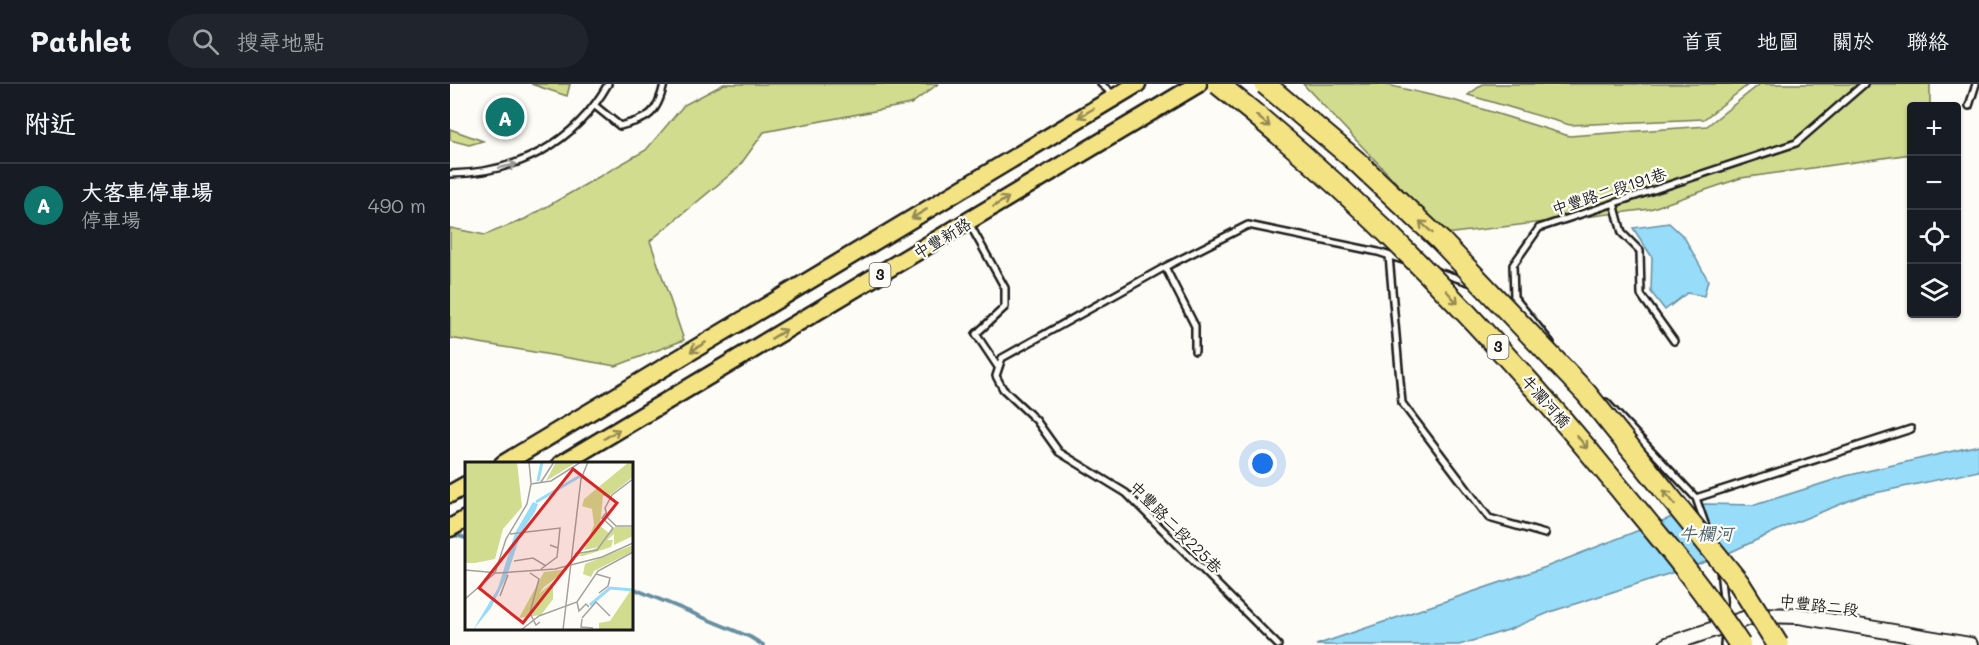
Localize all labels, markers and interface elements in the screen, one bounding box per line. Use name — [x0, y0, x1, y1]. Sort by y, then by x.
search box — [168, 14, 588, 68]
text: Pathlet — [30, 23, 132, 59]
icon: search — [189, 25, 222, 58]
text: 搜尋地點 — [237, 27, 325, 56]
text: 首頁 — [1682, 27, 1724, 54]
text: 地圖 — [1757, 27, 1799, 54]
text: 關於 — [1832, 27, 1874, 54]
text: 聯絡 — [1907, 27, 1949, 54]
pin: A — [486, 94, 524, 140]
map controls — [1907, 102, 1961, 318]
button: + — [1907, 102, 1961, 156]
text: 附近 — [24, 106, 76, 140]
one-way arrow — [1078, 108, 1095, 120]
one-way arrow — [1255, 114, 1270, 128]
button: − — [1907, 156, 1961, 210]
one-way arrow — [498, 159, 517, 171]
street label: 中豐路二段191巷 — [1549, 162, 1669, 219]
text: 大客車停車場 — [81, 177, 213, 206]
text: A — [37, 192, 50, 218]
text: 490 m — [368, 192, 426, 218]
one-way arrow — [992, 196, 1009, 208]
text: 停車場 — [81, 206, 141, 232]
one-way arrow — [911, 208, 928, 220]
button: locate — [1907, 210, 1961, 264]
street label: 中豐新路 — [909, 212, 975, 263]
one-way arrow — [1419, 220, 1434, 234]
road number: 3 — [870, 263, 890, 287]
button: layers — [1907, 264, 1961, 318]
one-way arrow — [1445, 289, 1459, 304]
one-way arrow — [770, 328, 787, 340]
road number: 3 — [1488, 335, 1508, 359]
one-way arrow — [690, 341, 707, 353]
street label: 牛瀾河橋 — [1517, 370, 1576, 431]
one-way arrow — [603, 427, 620, 439]
one-way arrow — [1575, 434, 1588, 450]
your location — [1248, 449, 1277, 478]
inset map — [465, 462, 633, 630]
street label: 中豐路二段225巷 — [1125, 476, 1227, 578]
one-way arrow — [1663, 489, 1676, 505]
water label: 牛欄河 — [1679, 521, 1736, 545]
street label: 中豐路二段 — [1778, 589, 1860, 620]

